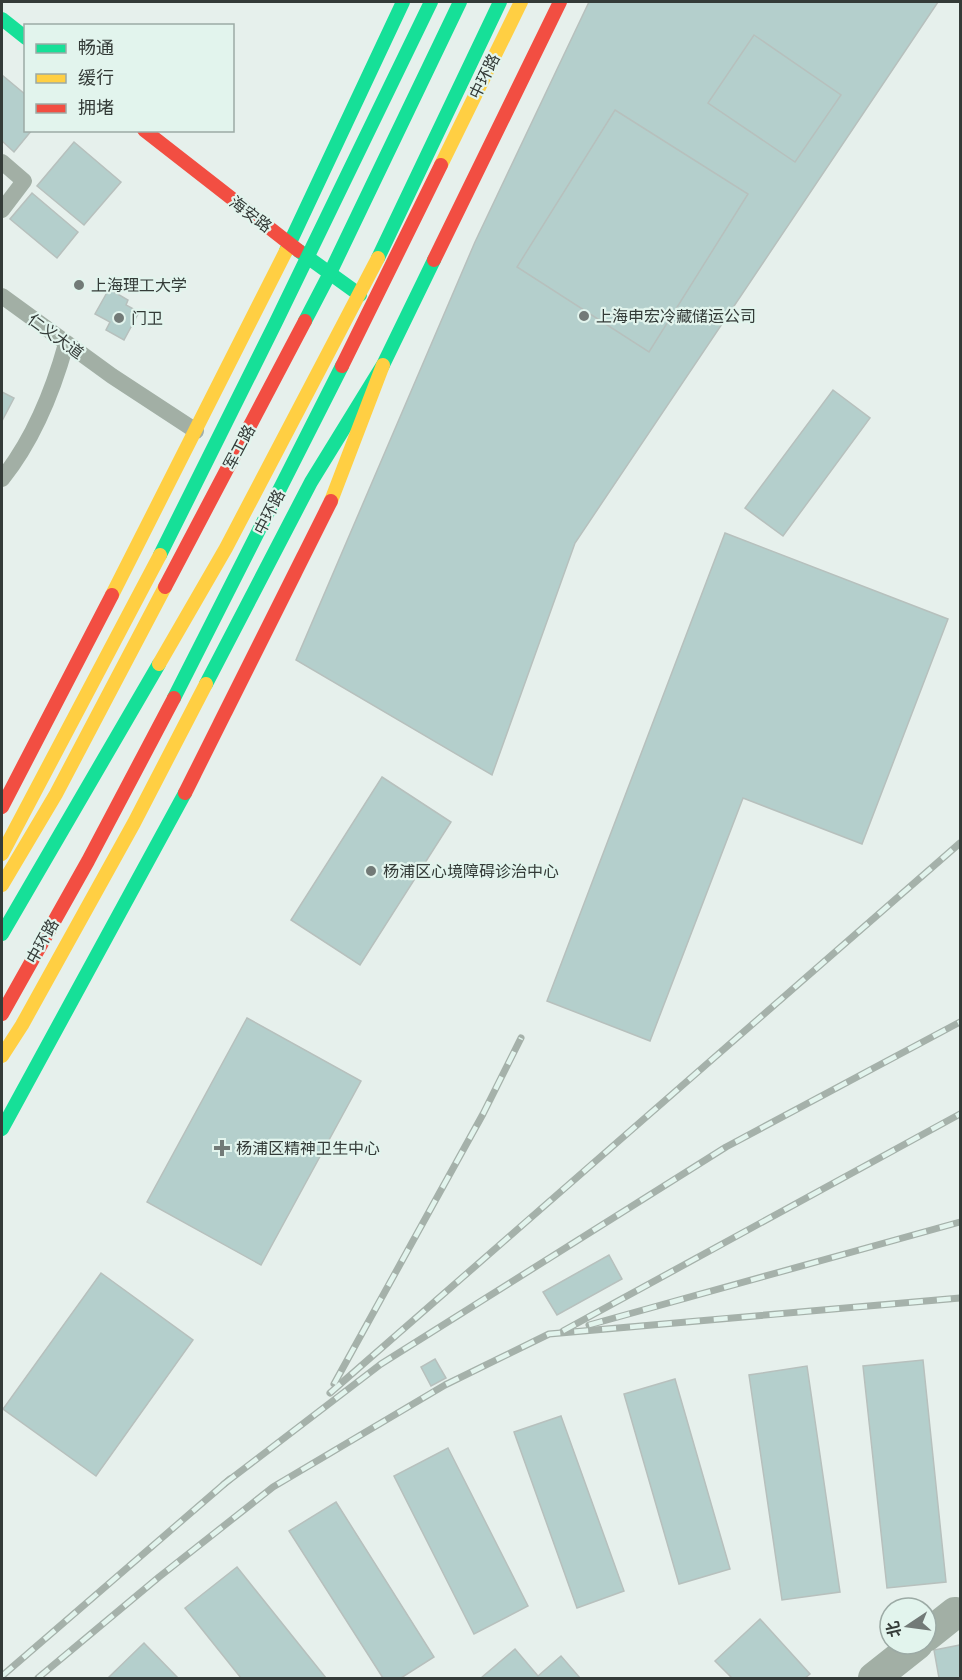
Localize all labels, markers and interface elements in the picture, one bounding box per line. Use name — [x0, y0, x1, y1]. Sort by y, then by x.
legend — [24, 24, 234, 132]
text: 畅通 — [78, 37, 114, 59]
street label: 中环路 — [465, 50, 504, 102]
text: 缓行 — [78, 67, 114, 89]
text: 拥堵 — [78, 97, 114, 119]
street label: 海安路 — [226, 192, 276, 236]
place label: 上海理工大学 — [91, 276, 187, 295]
marker: 上海理工大学 — [72, 278, 86, 292]
place label: 上海申宏冷藏储运公司 — [596, 307, 756, 326]
place label: 门卫 — [131, 309, 163, 328]
marker: 上海申宏冷藏储运公司 — [577, 309, 591, 323]
street label: 仁义大道 — [24, 310, 87, 363]
marker: 门卫 — [112, 311, 126, 325]
street label: 军工路 — [220, 422, 259, 473]
street label: 中环路 — [250, 487, 289, 538]
place label: 杨浦区心境障碍诊治中心 — [383, 862, 559, 881]
marker: 杨浦区心境障碍诊治中心 — [364, 864, 378, 878]
street label: 中环路 — [22, 916, 62, 967]
marker: 杨浦区精神卫生中心 — [213, 1139, 231, 1157]
place label: 杨浦区精神卫生中心 — [236, 1139, 380, 1158]
north arrow — [878, 1596, 938, 1656]
text: 北 — [883, 1619, 905, 1639]

